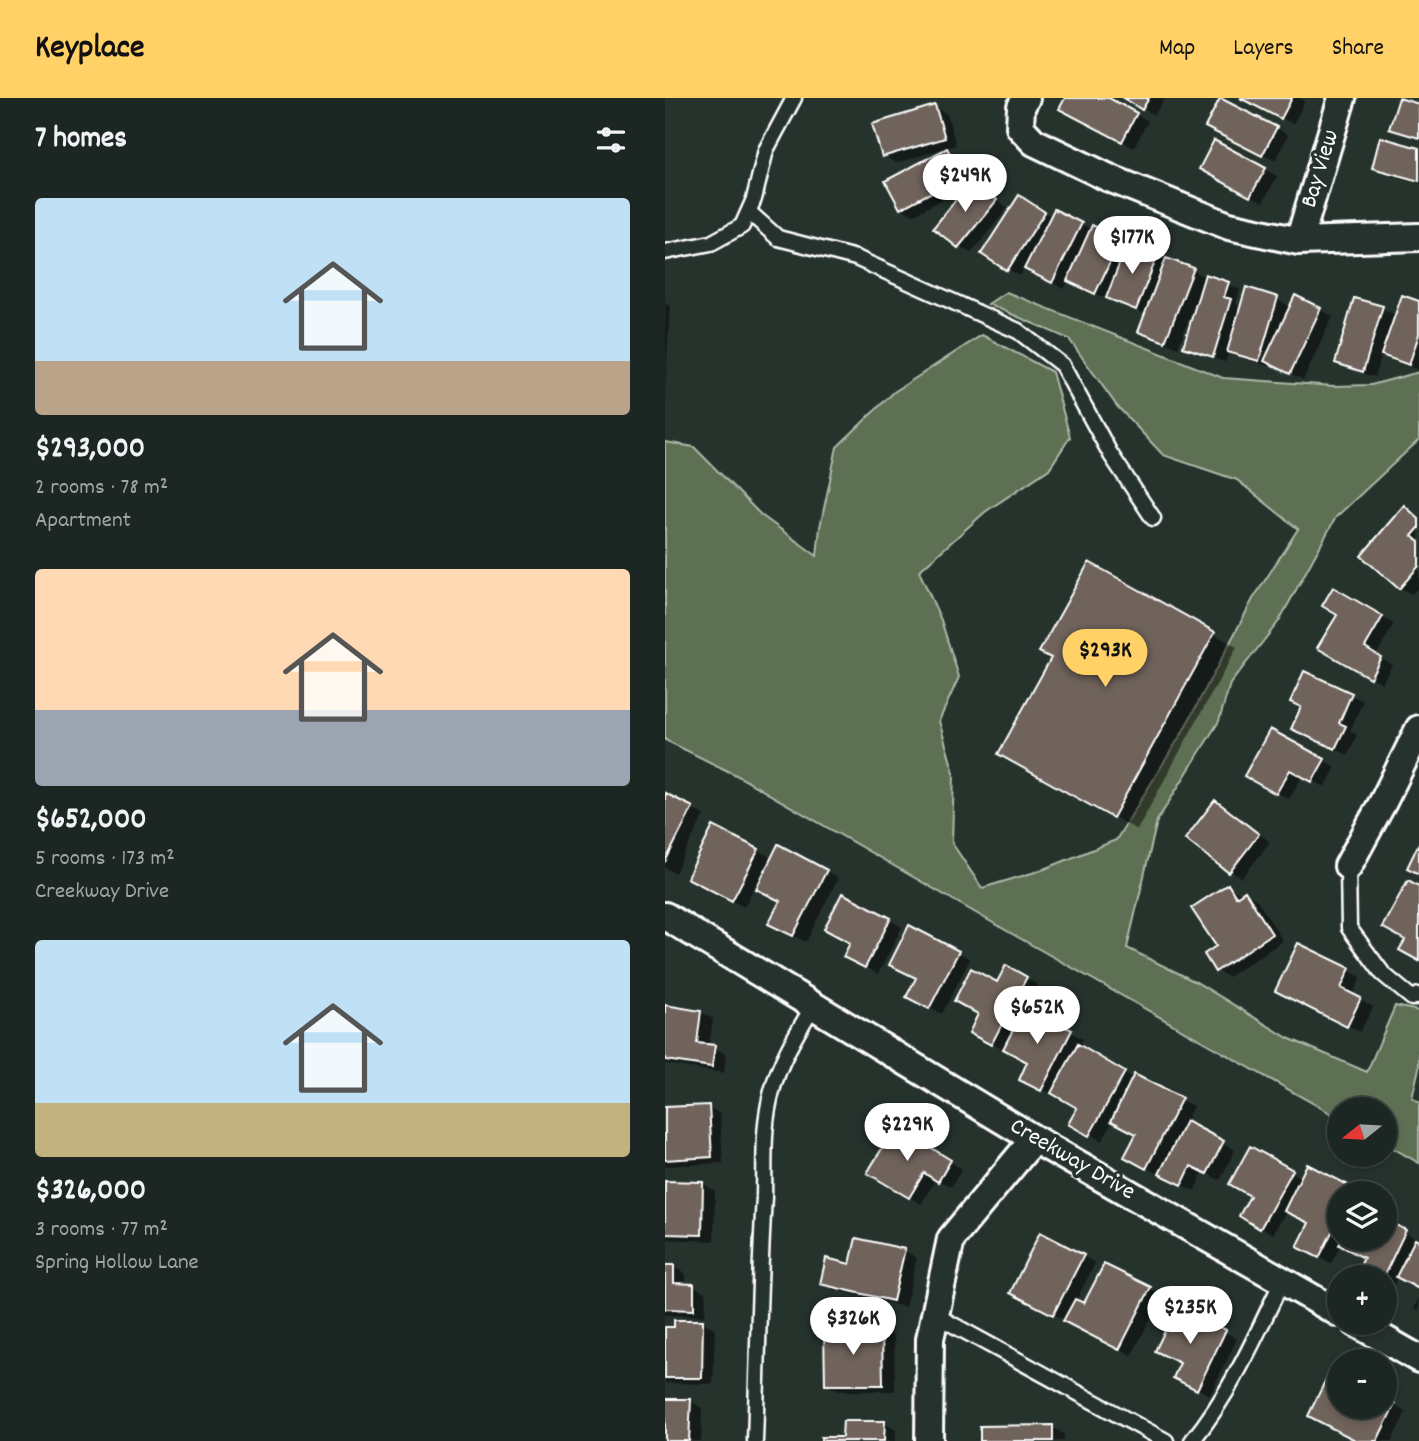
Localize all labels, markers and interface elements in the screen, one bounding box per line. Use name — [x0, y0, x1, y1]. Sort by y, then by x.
text: Keyplace — [35, 26, 144, 73]
text: Map — [1159, 32, 1195, 66]
text: Layers — [1233, 32, 1294, 66]
text: Share — [1332, 32, 1384, 66]
text: 7 homes — [35, 119, 127, 162]
icon: filters — [592, 121, 630, 159]
street label: Bay View — [1293, 126, 1349, 212]
pin: $249K — [916, 155, 1014, 214]
text: $249K — [939, 160, 991, 193]
pin: $177K — [1083, 216, 1181, 276]
text: $177K — [1110, 222, 1154, 255]
icon: home — [270, 243, 396, 369]
text: $293,000 — [35, 429, 145, 472]
text: 2 rooms · 78 m² — [35, 472, 168, 505]
text: Apartment — [35, 505, 131, 538]
icon: home — [270, 614, 396, 740]
pin: $293K — [1056, 630, 1154, 689]
text: $293K — [1078, 635, 1132, 668]
text: $652,000 — [35, 800, 147, 843]
text: 5 rooms · 173 m² — [35, 843, 175, 876]
text: Creekway Drive — [35, 876, 169, 909]
icon: home — [270, 985, 396, 1111]
pin: $652K — [988, 986, 1086, 1046]
text: $652K — [1010, 992, 1064, 1025]
north arrow — [1327, 1097, 1397, 1167]
map controls — [1327, 1097, 1397, 1419]
pin: $229K — [858, 1104, 956, 1163]
text: $229K — [881, 1109, 933, 1142]
street label: Creekway Drive — [1003, 1110, 1141, 1210]
text: $326,000 — [35, 1171, 146, 1214]
button: layers — [1327, 1181, 1397, 1251]
text: 3 rooms · 77 m² — [35, 1214, 168, 1247]
text: Spring Hollow Lane — [35, 1247, 199, 1280]
button: + — [1327, 1265, 1397, 1335]
pin: $235K — [1141, 1286, 1239, 1346]
text: $235K — [1163, 1292, 1217, 1325]
pin: $326K — [804, 1298, 902, 1357]
text: $326K — [826, 1303, 880, 1336]
button: − — [1327, 1349, 1397, 1419]

